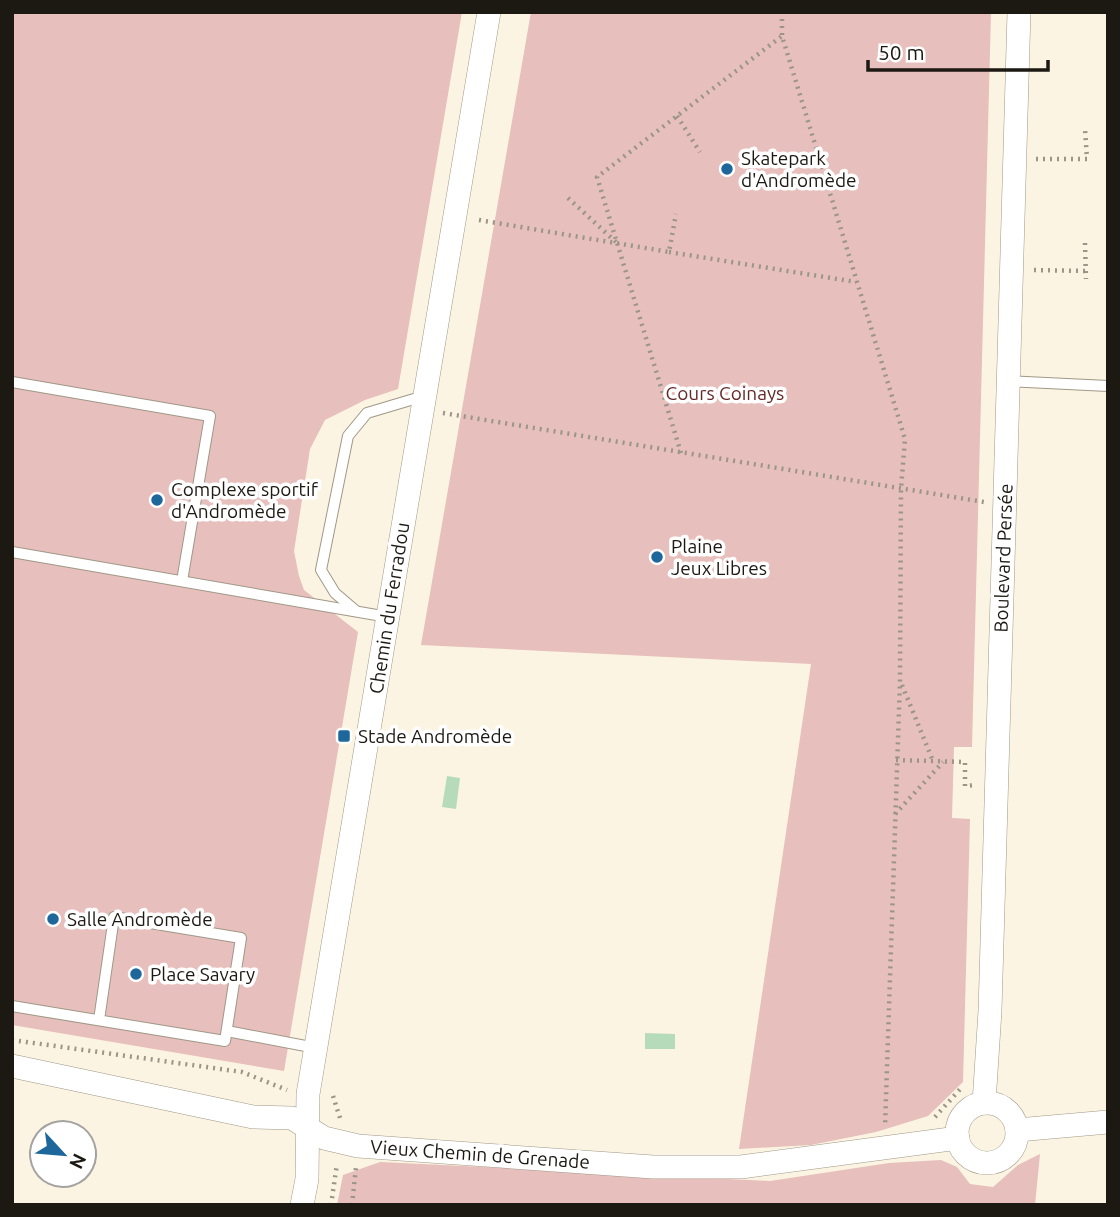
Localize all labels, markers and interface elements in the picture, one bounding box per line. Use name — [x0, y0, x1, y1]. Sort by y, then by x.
scale bar — [868, 28, 1048, 72]
text: 50 m — [878, 40, 925, 64]
place label: Skatepark d'Andromède — [741, 147, 857, 191]
marker: Skatepark d'Andromède — [719, 161, 735, 177]
park label: Cours Coinays — [666, 382, 784, 404]
place label: Complexe sportif d'Andromède — [171, 478, 319, 522]
street label: Boulevard Persée — [989, 483, 1017, 633]
marker: Complexe sportif d'Andromède — [149, 492, 165, 508]
street label: Chemin du Ferradou — [365, 521, 413, 695]
place label: Plaine Jeux Libres — [671, 535, 767, 579]
marker: Plaine Jeux Libres — [649, 549, 665, 565]
place label: Stade Andromède — [358, 725, 512, 747]
marker: Stade Andromède — [336, 728, 352, 744]
place label: Salle Andromède — [67, 908, 213, 930]
marker: Salle Andromède — [45, 911, 61, 927]
place label: Place Savary — [150, 963, 255, 985]
marker: Place Savary — [128, 966, 144, 982]
north arrow — [28, 1119, 98, 1189]
street label: Vieux Chemin de Grenade — [369, 1135, 591, 1173]
text: N — [65, 1150, 91, 1173]

